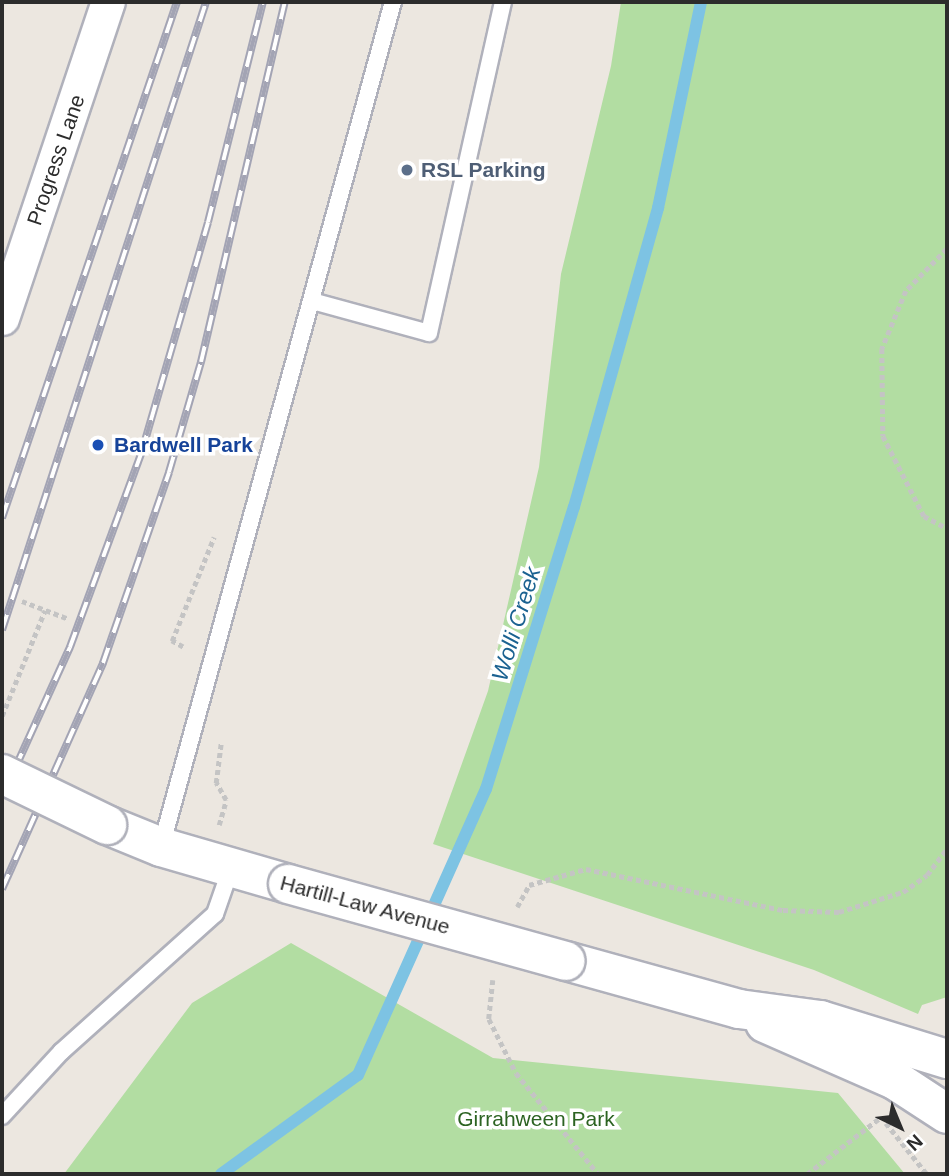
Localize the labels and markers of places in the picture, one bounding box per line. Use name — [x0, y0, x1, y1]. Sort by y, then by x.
place label: RSL Parking — [421, 157, 546, 183]
marker: RSL Parking — [399, 162, 415, 178]
place label: Bardwell Park — [114, 432, 253, 458]
marker: Bardwell Park — [88, 435, 108, 455]

